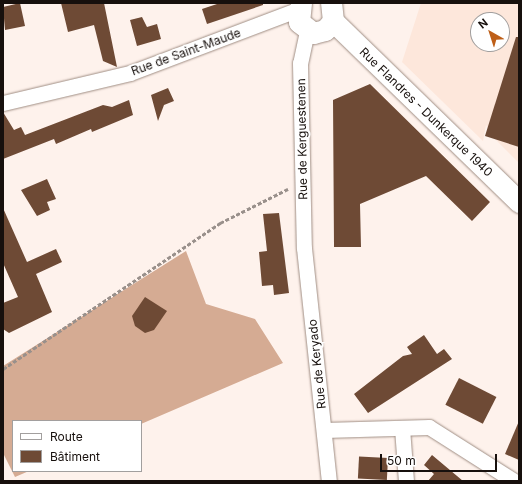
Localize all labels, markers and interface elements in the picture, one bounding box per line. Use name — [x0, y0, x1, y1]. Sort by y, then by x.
north arrow — [470, 12, 510, 52]
text: N — [475, 15, 491, 32]
street label: Rue de Saint-Maude — [129, 25, 243, 79]
street label: Rue Flandres - Dunkerque 1940 — [357, 45, 495, 179]
street label: Rue de Kerguestenen — [294, 78, 310, 200]
street label: Rue de Keryado — [305, 318, 329, 410]
legend — [12, 420, 142, 472]
text: Route — [50, 429, 83, 444]
scale bar — [382, 446, 499, 472]
text: Bâtiment — [50, 449, 100, 464]
text: 50 m — [387, 453, 416, 468]

